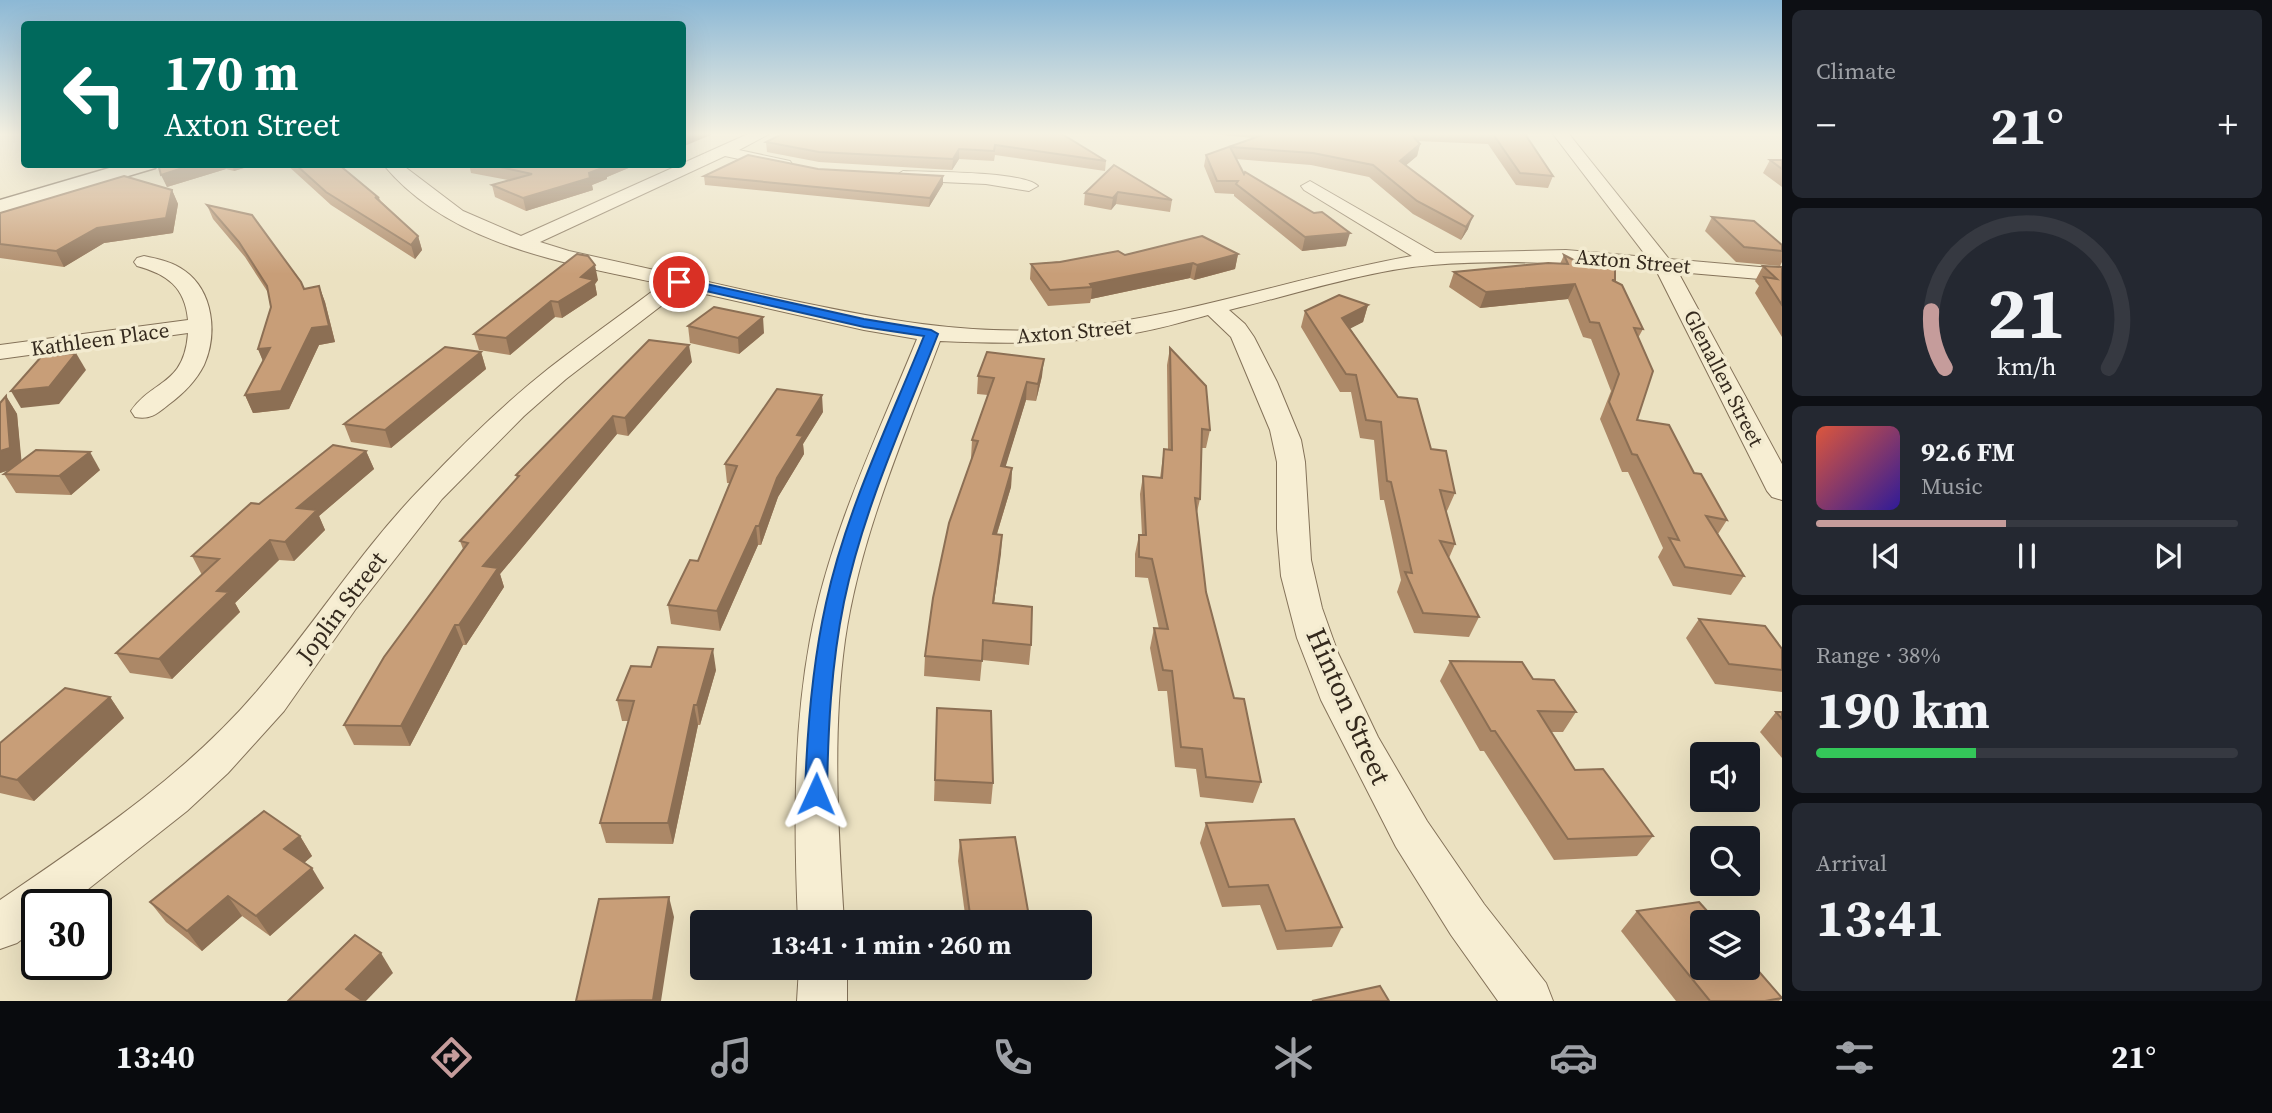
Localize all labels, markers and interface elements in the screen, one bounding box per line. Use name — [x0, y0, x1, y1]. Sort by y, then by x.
text: 170 m — [164, 39, 299, 106]
icon: left — [49, 49, 140, 140]
text: Climate — [1816, 55, 1896, 87]
text: 21° — [1990, 90, 2064, 161]
text: − — [1816, 99, 1836, 151]
text: + — [2218, 99, 2238, 151]
text: Axton Street — [164, 103, 340, 147]
street label: Axton Street — [1574, 242, 1692, 280]
pin — [649, 252, 709, 312]
icon: arrive — [660, 263, 698, 301]
text: 21 — [1988, 264, 2066, 363]
street label: Glenallen Street — [1677, 305, 1771, 451]
street label: Axton Street — [1015, 312, 1133, 350]
street label: Kathleen Place — [29, 315, 171, 363]
text: km/h — [1997, 349, 2057, 383]
text: 92.6 FM — [1921, 434, 2015, 470]
text: Music — [1921, 470, 1983, 502]
icon: previous — [1867, 537, 1905, 575]
icon: pause — [2008, 537, 2046, 575]
icon: next — [2149, 537, 2187, 575]
street label: Joplin Street — [288, 544, 394, 670]
street label: Hinton Street — [1298, 622, 1401, 791]
text: Range · 38% — [1816, 639, 1941, 671]
text: 190 km — [1816, 674, 1990, 745]
map controls — [1690, 742, 1760, 980]
button: sound — [1690, 742, 1760, 812]
position arrow — [779, 757, 853, 831]
button: search — [1690, 826, 1760, 896]
text: Arrival — [1816, 847, 1887, 879]
text: 13:41 — [1816, 882, 1944, 953]
speed limit sign: 30 — [21, 889, 112, 980]
button: layers — [1690, 910, 1760, 980]
text: 13:41 · 1 min · 260 m — [771, 927, 1011, 963]
icon: directions — [427, 1033, 476, 1082]
icon: music — [707, 1033, 756, 1082]
icon: phone — [988, 1033, 1037, 1082]
icon: climate — [1269, 1033, 1318, 1082]
icon: car — [1549, 1033, 1598, 1082]
icon: filters — [1830, 1033, 1879, 1082]
text: 13:40 — [116, 1035, 195, 1079]
text: 21° — [2111, 1035, 2156, 1079]

